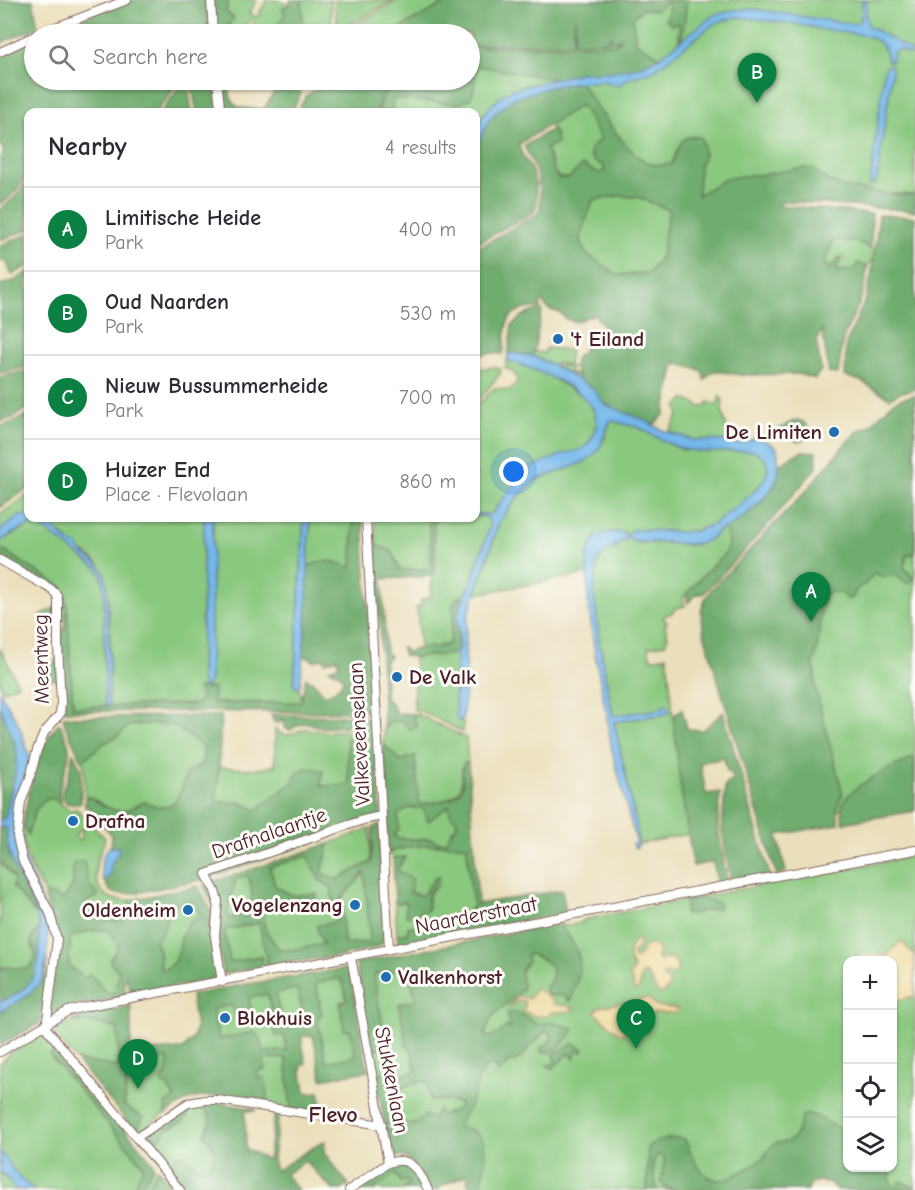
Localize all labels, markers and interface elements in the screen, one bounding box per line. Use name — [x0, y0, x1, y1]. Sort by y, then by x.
search box — [24, 24, 480, 90]
icon: search — [45, 41, 78, 74]
text: Search here — [93, 44, 208, 70]
pin: B — [738, 54, 777, 103]
text: Nearby — [48, 132, 127, 162]
text: 4 results — [385, 136, 456, 159]
text: Limitische Heide — [105, 205, 261, 231]
text: A — [62, 218, 73, 241]
text: 400 m — [399, 218, 456, 241]
text: Park — [105, 231, 143, 254]
text: Oud Naarden — [105, 289, 229, 315]
text: B — [61, 302, 74, 325]
text: 530 m — [400, 302, 456, 325]
text: Park — [105, 315, 143, 338]
place label: 't Eiland — [570, 327, 644, 351]
marker: 't Eiland — [551, 332, 565, 346]
text: Nieuw Bussummerheide — [105, 373, 328, 399]
text: C — [61, 386, 74, 409]
text: 700 m — [399, 386, 456, 409]
text: Park — [105, 399, 143, 422]
place label: De Limiten — [725, 420, 822, 444]
marker: De Limiten — [827, 425, 841, 439]
text: Huizer End — [105, 457, 210, 483]
your location — [499, 457, 528, 486]
text: D — [61, 470, 74, 493]
text: 860 m — [399, 470, 456, 493]
text: Place · Flevolaan — [105, 483, 248, 506]
pin: A — [792, 572, 830, 622]
street label: Meentweg — [28, 614, 54, 704]
street label: Valkeveenselaan — [343, 662, 375, 806]
place label: De Valk — [409, 665, 477, 689]
marker: De Valk — [390, 670, 404, 684]
street label: Drafnalaantje — [209, 802, 329, 864]
place label: Drafna — [85, 809, 145, 833]
marker: Drafna — [66, 814, 80, 828]
street label: Naarderstraat — [413, 891, 540, 939]
place label: Vogelenzang — [231, 893, 343, 917]
place label: Oldenheim — [82, 898, 176, 922]
marker: Vogelenzang — [348, 898, 362, 912]
marker: Oldenheim — [181, 903, 195, 917]
map controls — [843, 956, 897, 1172]
button: + — [843, 956, 897, 1010]
place label: Valkenhorst — [398, 965, 503, 989]
marker: Valkenhorst — [379, 970, 393, 984]
pin: C — [616, 1000, 656, 1049]
place label: Blokhuis — [237, 1006, 312, 1030]
button: − — [843, 1010, 897, 1064]
marker: Blokhuis — [218, 1011, 232, 1025]
street label: Stukkenlaan — [370, 1025, 414, 1135]
pin: D — [118, 1040, 158, 1089]
button: locate — [843, 1064, 897, 1118]
district label: Flevo — [308, 1102, 358, 1128]
button: layers — [843, 1118, 897, 1172]

